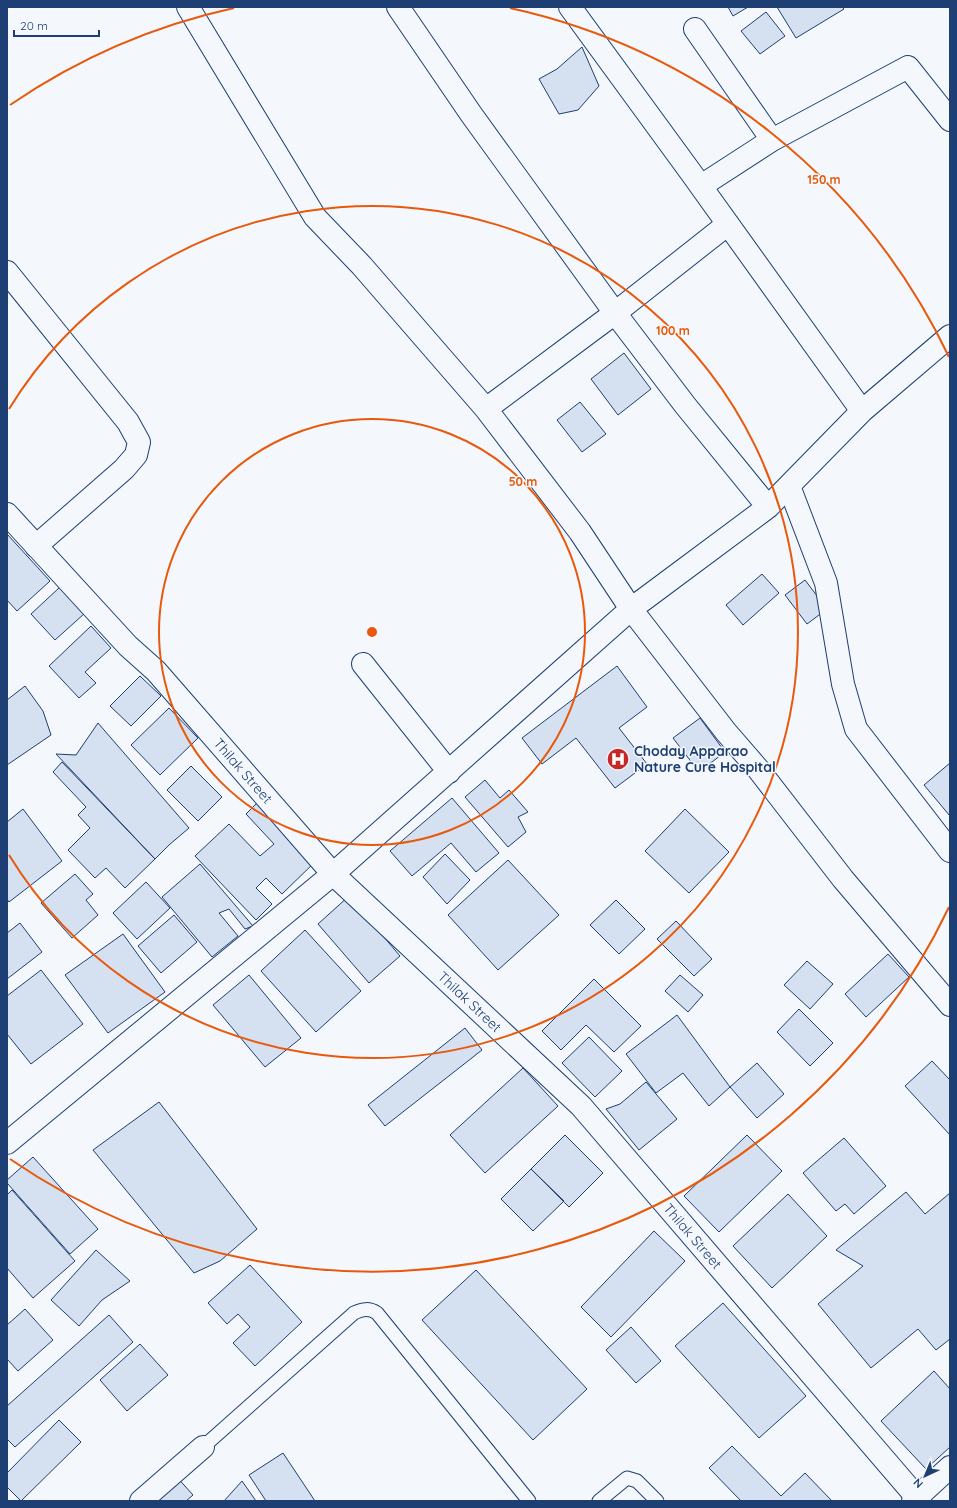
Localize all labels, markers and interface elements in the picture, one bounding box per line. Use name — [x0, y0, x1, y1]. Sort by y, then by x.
scale bar — [14, 12, 99, 38]
text: 20 m — [20, 18, 48, 33]
text: 150 m — [807, 172, 841, 187]
text: 100 m — [656, 323, 690, 338]
text: 50 m — [509, 474, 537, 489]
centre of rings — [365, 625, 379, 639]
street label: Thilak Street — [210, 734, 277, 807]
place label: Choday Apparao Nature Cure Hospital — [634, 742, 776, 776]
hospital icon: Choday Apparao Nature Cure Hospital — [605, 746, 631, 772]
street label: Thilak Street — [434, 968, 505, 1036]
street label: Thilak Street — [660, 1200, 726, 1273]
north arrow — [905, 1456, 945, 1496]
text: N — [910, 1475, 926, 1491]

